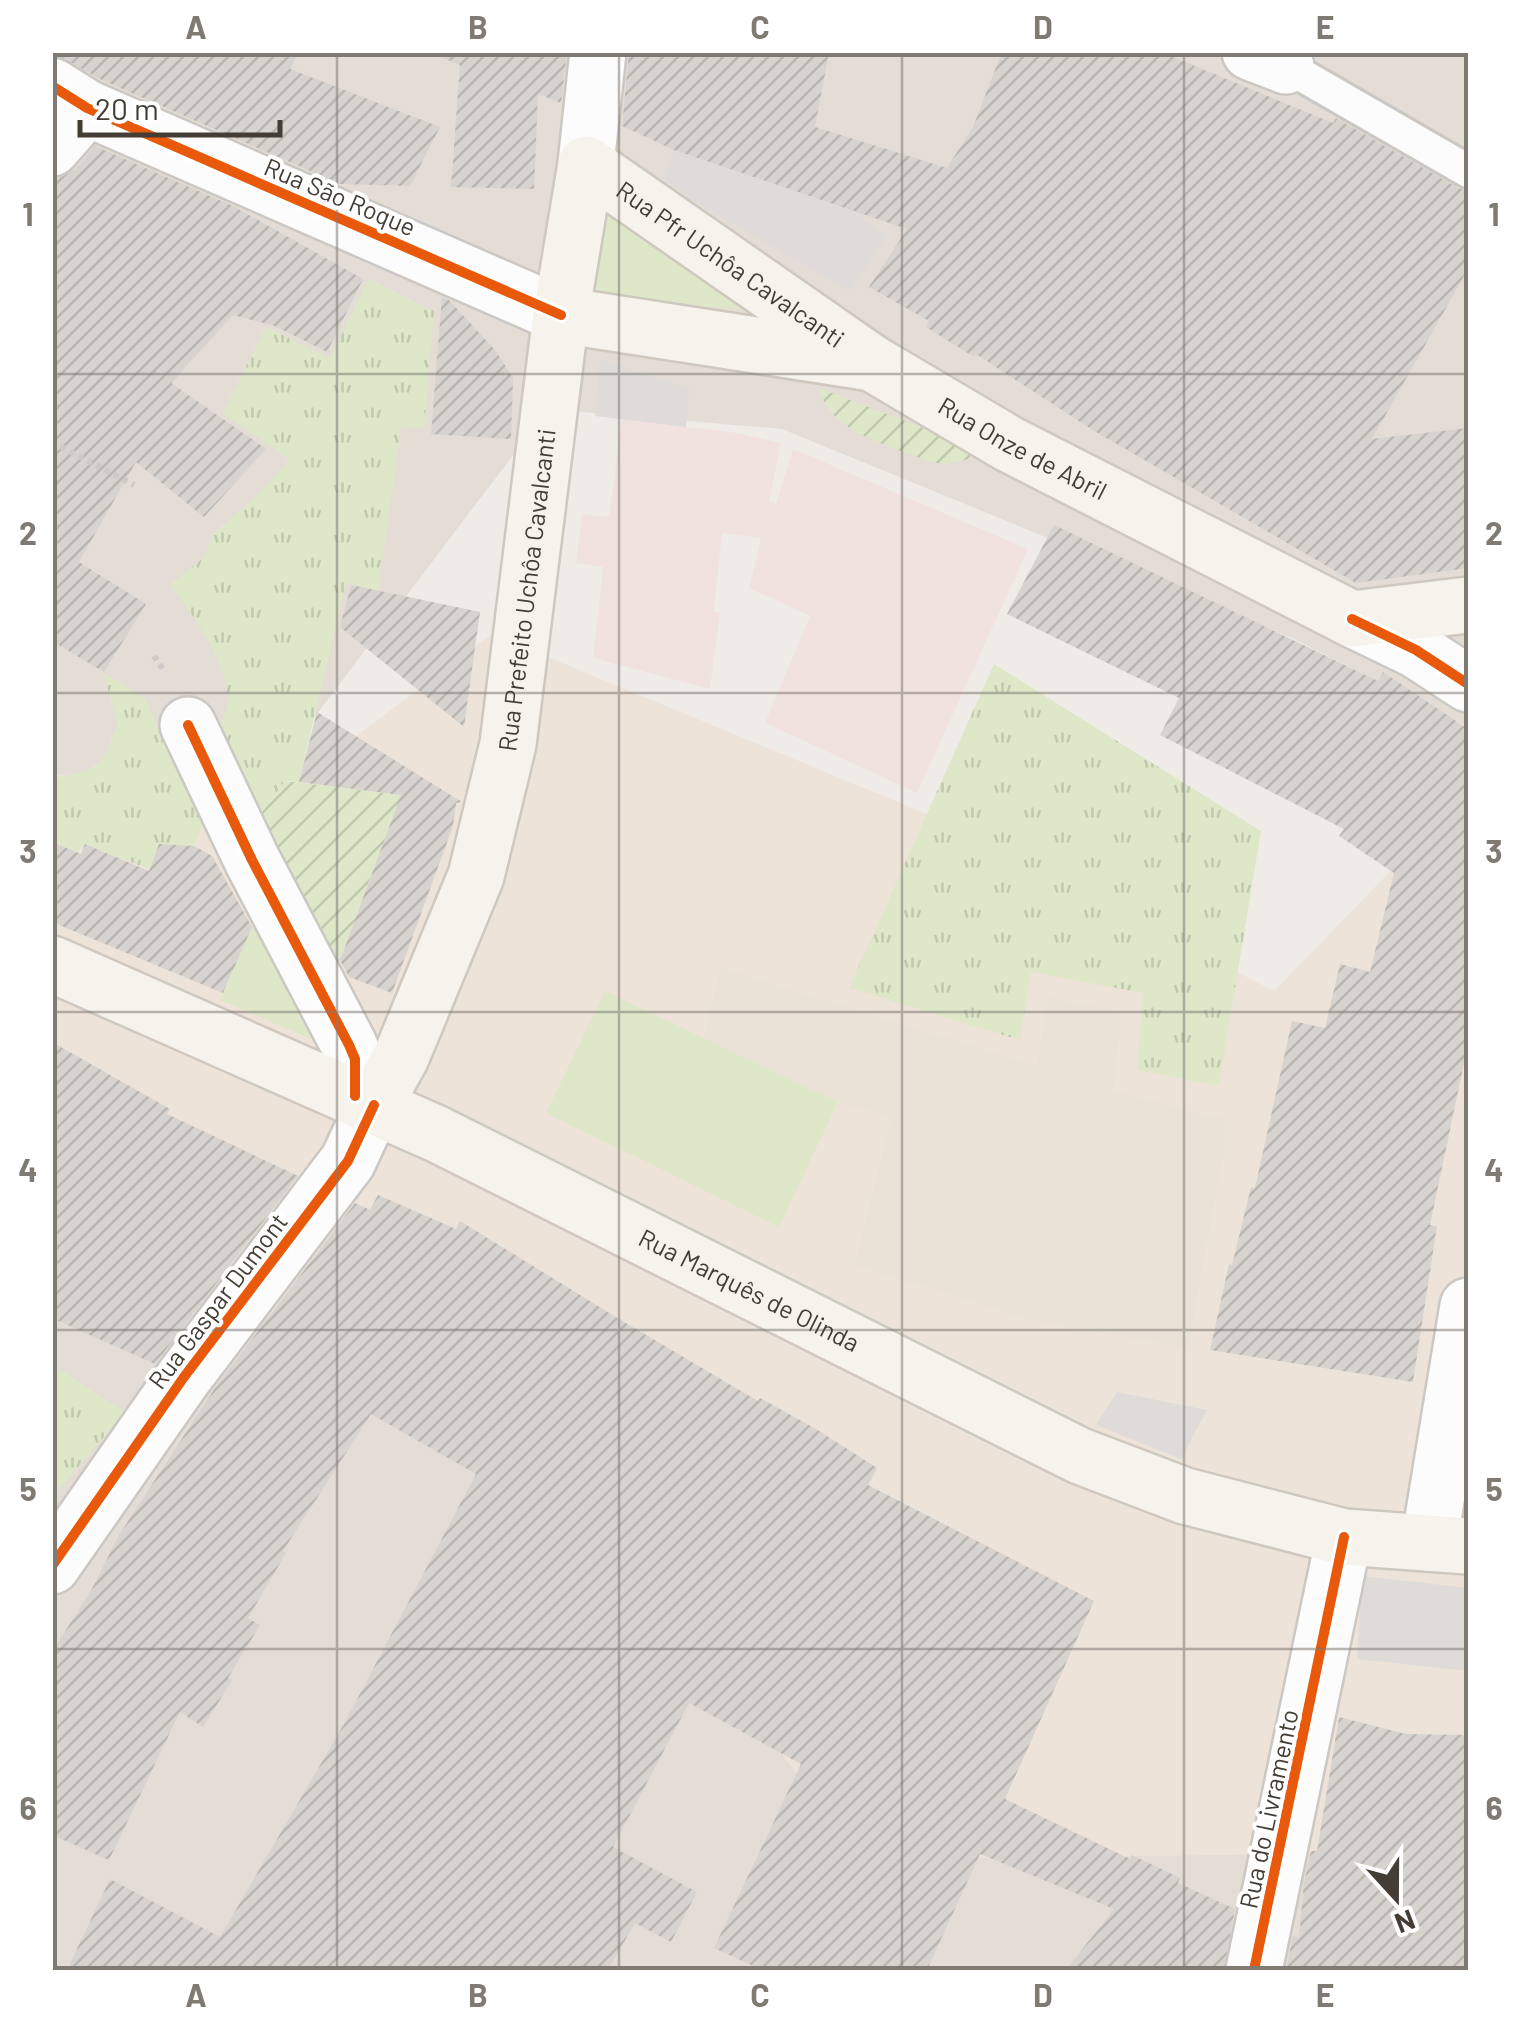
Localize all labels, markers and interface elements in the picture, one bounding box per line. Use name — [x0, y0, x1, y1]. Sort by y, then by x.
text: A — [185, 7, 207, 45]
text: B — [468, 7, 488, 45]
text: C — [750, 7, 770, 45]
text: D — [1033, 7, 1053, 45]
text: E — [1316, 7, 1334, 45]
scale bar — [80, 75, 280, 137]
text: 20 m — [95, 90, 159, 126]
street label: Rua São Roque — [260, 151, 421, 241]
street label: Rua Pfr Uchôa Cavalcanti — [611, 174, 851, 353]
text: 1 — [22, 194, 34, 232]
text: 1 — [1488, 194, 1500, 232]
street label: Rua Onze de Abril — [934, 390, 1112, 505]
street label: Rua Prefeito Uchôa Cavalcanti — [491, 427, 561, 753]
text: 2 — [19, 513, 37, 551]
text: 2 — [1485, 513, 1503, 551]
text: 3 — [19, 831, 37, 869]
text: 3 — [1485, 831, 1503, 869]
text: 4 — [18, 1150, 38, 1188]
text: 4 — [1484, 1150, 1504, 1188]
street label: Rua Gaspar Dumont — [141, 1207, 293, 1394]
street label: Rua Marquês de Olinda — [634, 1222, 865, 1357]
text: 5 — [19, 1469, 37, 1507]
text: 5 — [1485, 1469, 1503, 1507]
street label: Rua do Livramento — [1232, 1707, 1304, 1911]
text: 6 — [19, 1788, 37, 1826]
text: 6 — [1485, 1788, 1503, 1826]
north arrow — [1346, 1848, 1446, 1948]
text: N — [1391, 1903, 1420, 1941]
text: A — [185, 1975, 207, 2013]
text: B — [468, 1975, 488, 2013]
text: C — [750, 1975, 770, 2013]
text: D — [1033, 1975, 1053, 2013]
text: E — [1316, 1975, 1334, 2013]

